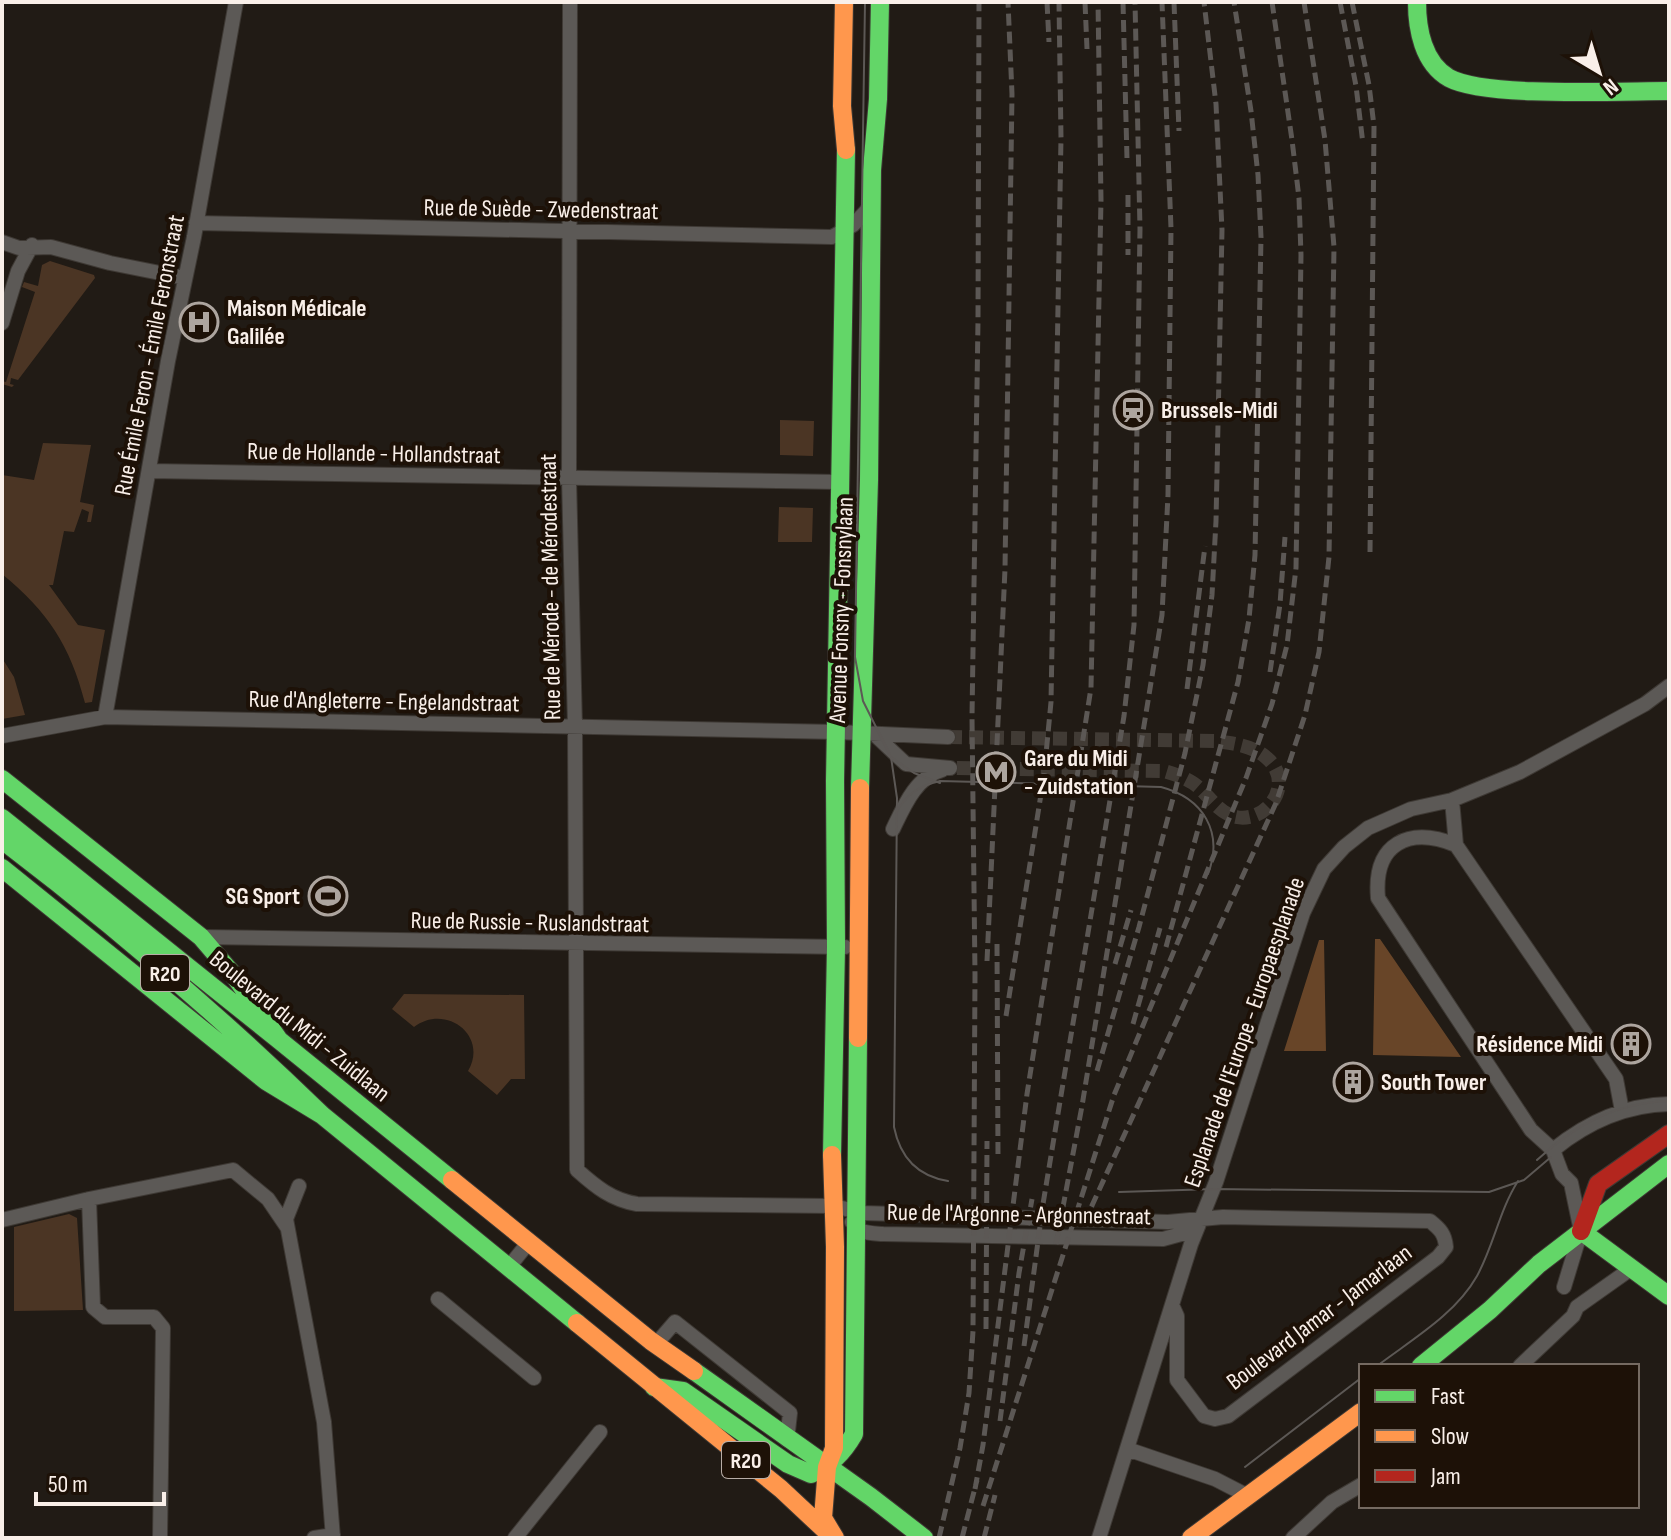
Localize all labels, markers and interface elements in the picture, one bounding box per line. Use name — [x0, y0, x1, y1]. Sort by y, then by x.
north arrow — [1559, 32, 1639, 112]
text: N — [1597, 72, 1623, 101]
street label: Rue de Suède - Zwedenstraat — [423, 193, 659, 226]
street label: Rue Émile Feron - Émile Feronstraat — [108, 212, 191, 498]
place label: Maison Médicale Galilée — [227, 294, 367, 351]
hospital icon: Maison Médicale Galilée — [178, 301, 220, 343]
station icon: Brussels-Midi — [1112, 389, 1154, 431]
place label: Brussels-Midi — [1161, 396, 1278, 425]
street label: Rue de Hollande - Hollandstraat — [247, 437, 501, 470]
street label: Rue de Mérode - de Mérodestraat — [534, 454, 567, 720]
street label: Avenue Fonsny - Fonsnylaan — [823, 496, 860, 725]
street label: Rue d'Angleterre - Engelandstraat — [248, 685, 520, 718]
place label: Gare du Midi - Zuidstation — [1024, 744, 1134, 801]
metro station icon: Gare du Midi - Zuidstation — [975, 751, 1017, 793]
street label: Esplanade de l'Europe - Europaesplanade — [1178, 873, 1311, 1191]
sports icon: SG Sport — [307, 875, 349, 917]
place label: SG Sport — [225, 882, 300, 911]
street label: Rue de Russie - Ruslandstraat — [410, 906, 650, 939]
street label: Boulevard du Midi - Zuidlaan — [204, 945, 396, 1108]
road number: R20 — [141, 955, 189, 991]
building icon: Résidence Midi — [1610, 1023, 1652, 1065]
place label: Résidence Midi — [1476, 1030, 1603, 1059]
building icon: South Tower — [1332, 1061, 1374, 1103]
place label: South Tower — [1381, 1068, 1487, 1097]
street label: Rue de l'Argonne - Argonnestraat — [887, 1198, 1151, 1231]
street label: Boulevard Jamar - Jamarlaan — [1221, 1238, 1418, 1396]
legend — [1359, 1364, 1639, 1508]
text: Fast — [1431, 1382, 1465, 1411]
text: Slow — [1431, 1422, 1469, 1451]
road number: R20 — [722, 1442, 770, 1478]
scale bar — [36, 1456, 164, 1506]
text: Jam — [1430, 1462, 1461, 1491]
text: 50 m — [48, 1470, 88, 1499]

